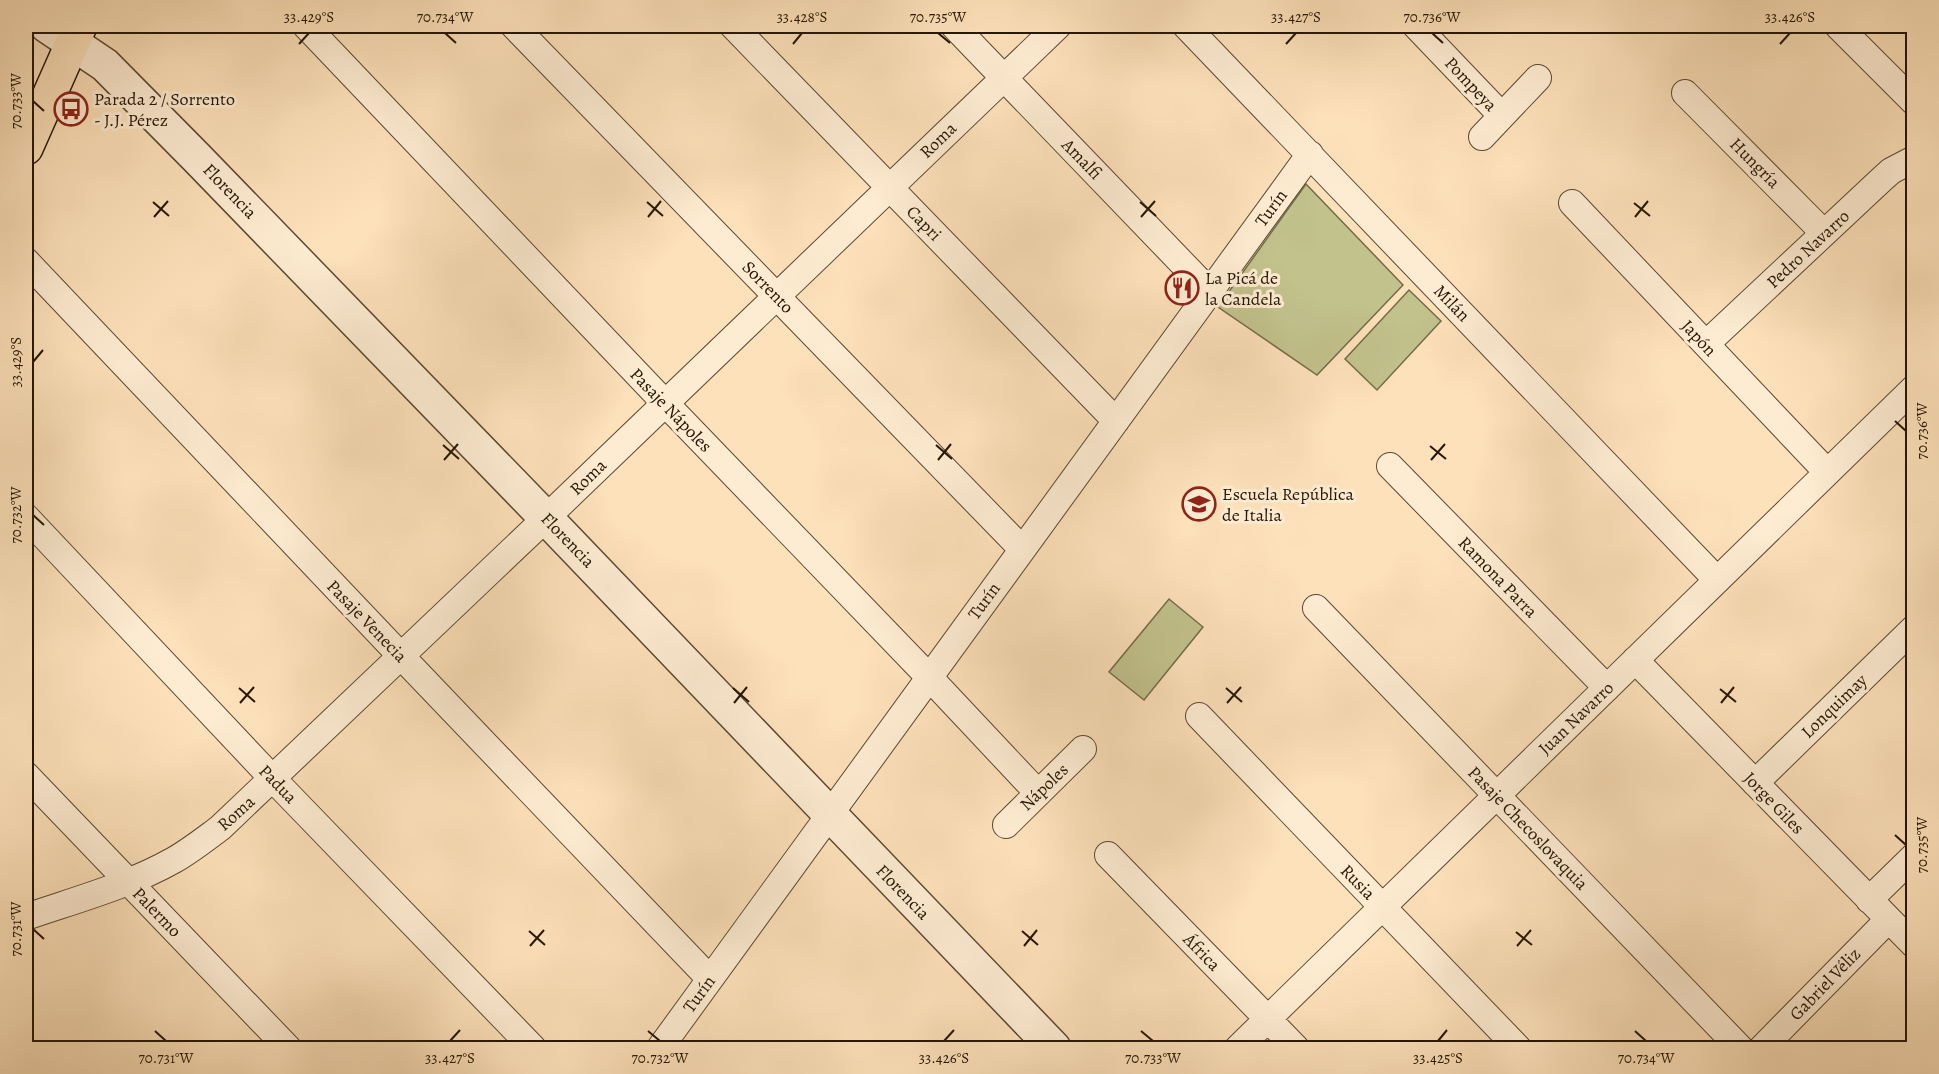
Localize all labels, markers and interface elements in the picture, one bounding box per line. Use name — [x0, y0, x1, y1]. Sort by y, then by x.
text: 33.429°S — [284, 7, 334, 27]
text: 70.734°W — [417, 7, 473, 27]
text: 33.428°S — [777, 7, 827, 27]
text: 70.735°W — [910, 7, 966, 27]
text: 33.427°S — [1271, 7, 1321, 27]
text: 70.736°W — [1404, 7, 1460, 27]
text: 33.426°S — [1765, 7, 1815, 27]
street label: Pompeya — [1439, 51, 1503, 117]
text: 70.733°W — [6, 73, 26, 129]
place label: Parada 2 / Sorrento - J.J. Pérez — [94, 87, 235, 132]
bus stop icon: Parada 2 / Sorrento - J.J. Pérez — [53, 91, 89, 127]
street label: Roma — [914, 116, 962, 163]
street label: Hungría — [1724, 132, 1786, 194]
street label: Amalfi — [1056, 133, 1107, 185]
street label: Florencia — [198, 158, 263, 224]
street label: Turín — [1249, 184, 1293, 232]
street label: Capri — [901, 200, 947, 246]
street label: Pedro Navarro — [1761, 204, 1855, 294]
street label: Sorrento — [737, 255, 799, 319]
place label: La Picá de la Candela — [1205, 266, 1282, 311]
restaurant icon: La Picá de la Candela — [1164, 270, 1200, 306]
street label: Milán — [1429, 279, 1476, 327]
street label: Japón — [1676, 314, 1722, 362]
text: 33.429°S — [6, 337, 26, 387]
street label: Pasaje Nápoles — [625, 363, 717, 457]
text: 70.736°W — [1912, 403, 1932, 459]
street label: Roma — [564, 453, 612, 500]
place label: Escuela República de Italia — [1222, 482, 1354, 527]
text: 70.732°W — [6, 486, 26, 544]
school or university icon: Escuela República de Italia — [1181, 486, 1217, 522]
street label: Florencia — [536, 507, 601, 573]
street label: Ramona Parra — [1453, 531, 1543, 623]
street label: Pasaje Venecia — [321, 574, 413, 668]
street label: Turín — [962, 577, 1006, 625]
street label: Lonquimay — [1796, 668, 1873, 743]
street label: Juan Navarro — [1533, 676, 1619, 760]
street label: Nápoles — [1014, 758, 1074, 816]
street label: Padua — [253, 759, 303, 809]
street label: Pasaje Checoslovaquia — [1462, 761, 1594, 896]
street label: Jorge Giles — [1738, 767, 1810, 839]
street label: Roma — [212, 789, 260, 836]
text: 70.735°W — [1912, 817, 1932, 873]
street label: Florencia — [871, 859, 936, 925]
street label: Rusia — [1335, 859, 1381, 905]
street label: Palermo — [127, 882, 187, 942]
text: 70.731°W — [6, 901, 26, 957]
street label: África — [1177, 927, 1226, 977]
street label: Gabriel Véliz — [1784, 942, 1866, 1026]
street label: Turín — [677, 970, 721, 1018]
text: 70.731°W — [138, 1048, 194, 1068]
text: 33.427°S — [425, 1048, 475, 1068]
text: 70.732°W — [631, 1048, 689, 1068]
text: 33.426°S — [919, 1048, 969, 1068]
text: 70.733°W — [1125, 1048, 1181, 1068]
text: 33.425°S — [1413, 1048, 1463, 1068]
text: 70.734°W — [1618, 1048, 1674, 1068]

